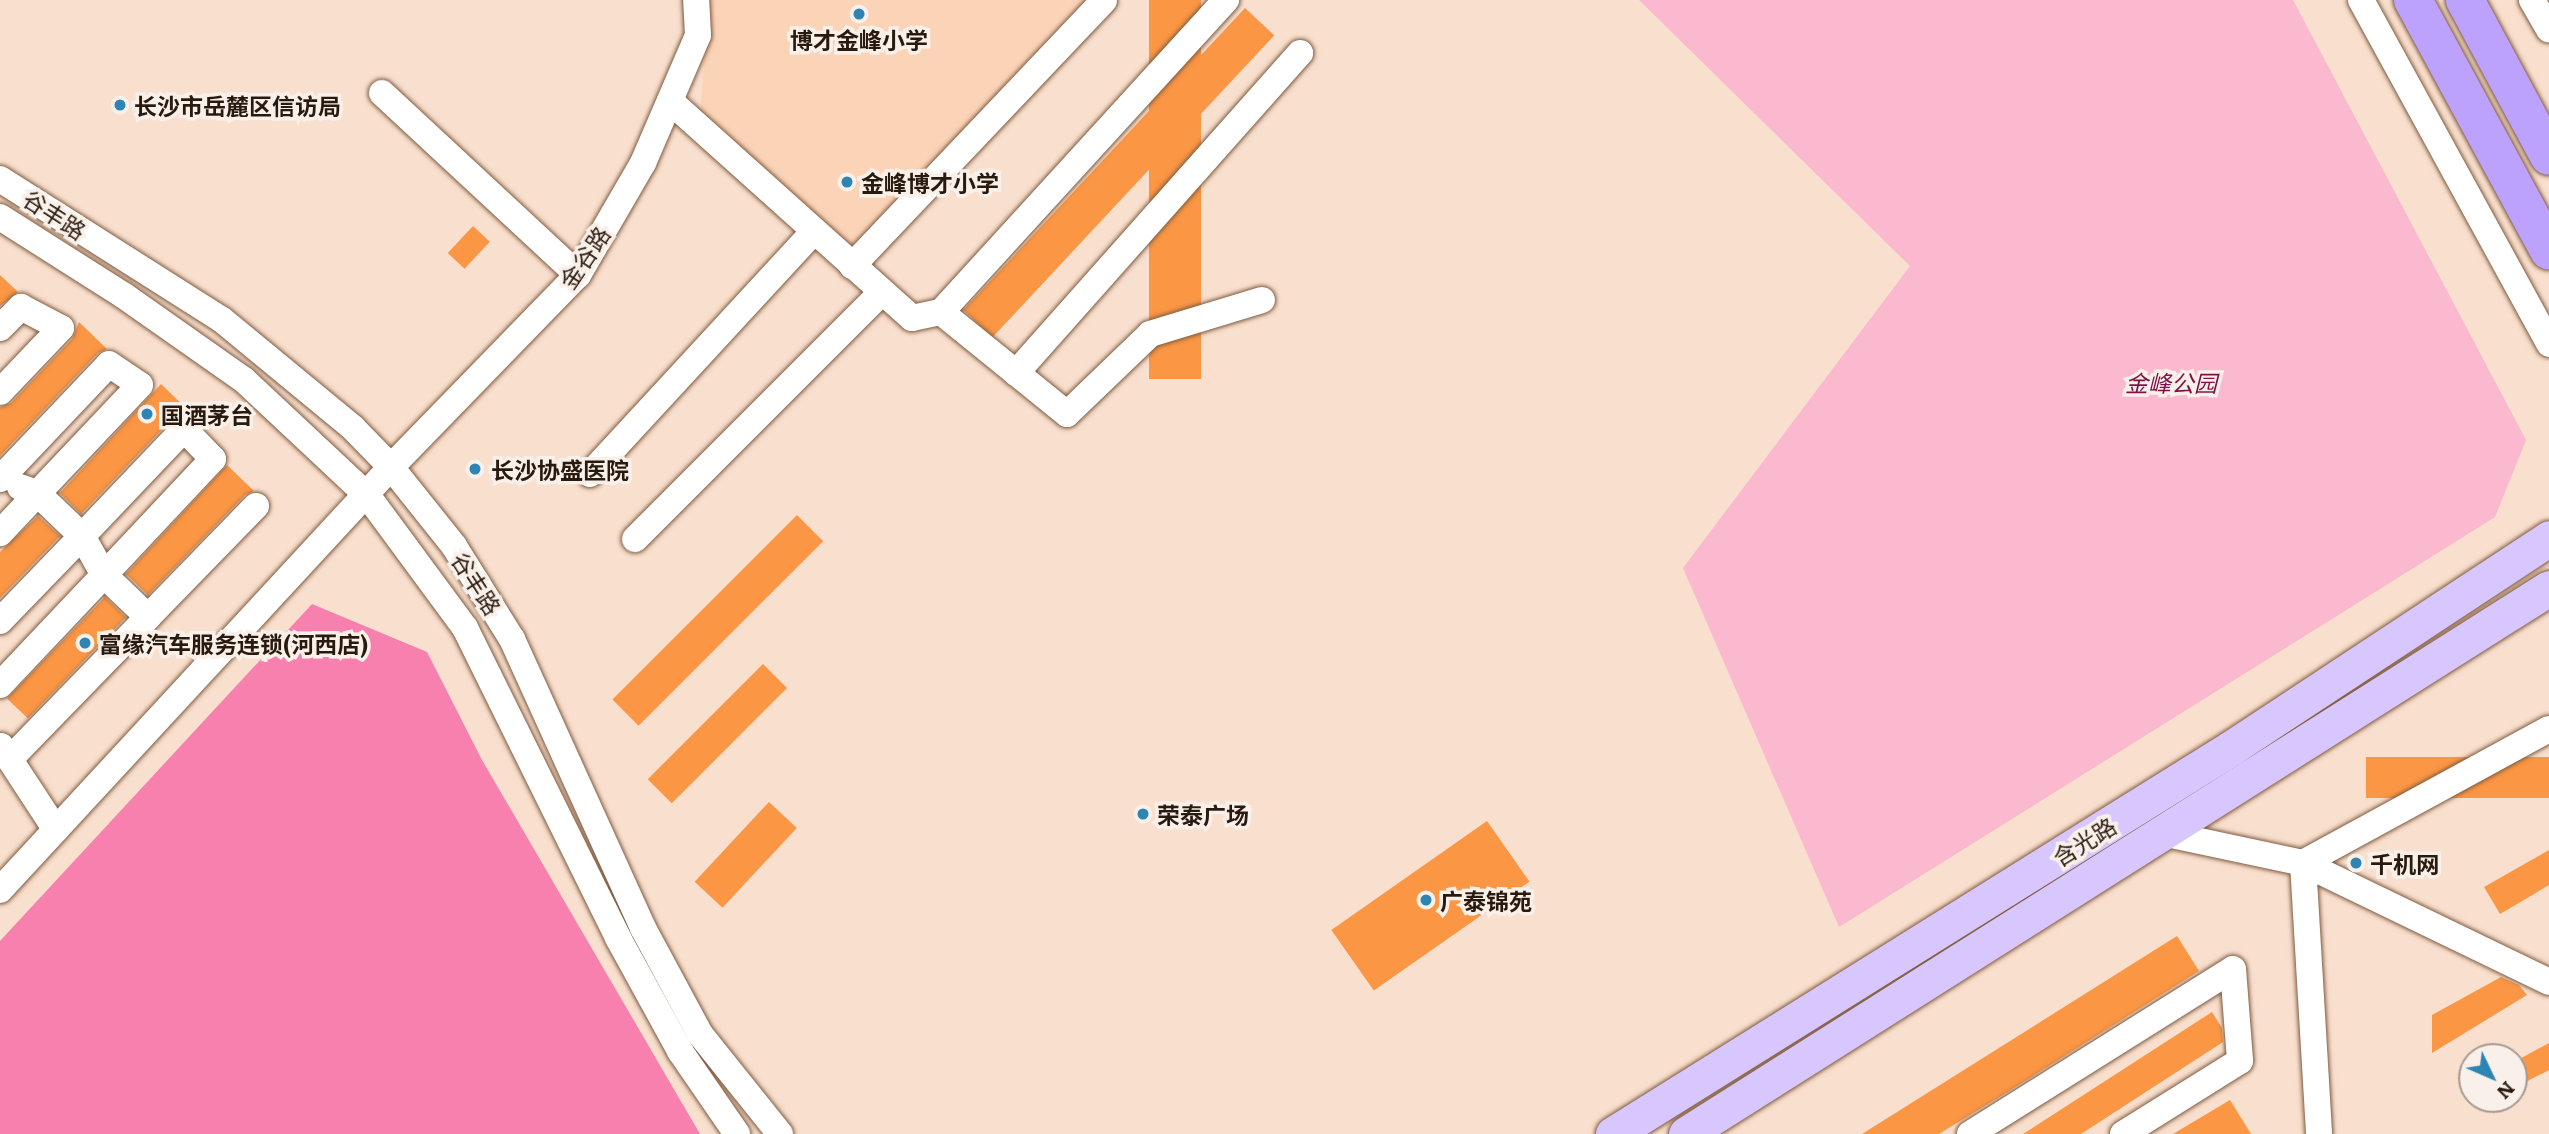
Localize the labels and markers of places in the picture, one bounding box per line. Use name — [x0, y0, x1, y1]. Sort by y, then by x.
marker: 博才金峰小学 — [851, 6, 867, 22]
place label: 博才金峰小学 — [790, 25, 928, 53]
place label: 长沙市岳麓区信访局 — [134, 91, 341, 119]
marker: 长沙市岳麓区信访局 — [112, 97, 128, 113]
place label: 金峰博才小学 — [861, 168, 999, 196]
marker: 金峰博才小学 — [839, 174, 855, 190]
place label: 国酒茅台 — [161, 400, 253, 428]
marker: 国酒茅台 — [139, 406, 155, 422]
place label: 长沙协盛医院 — [491, 455, 629, 483]
marker: 长沙协盛医院 — [465, 459, 485, 479]
place label: 富缘汽车服务连锁(河西店) — [99, 629, 368, 657]
marker: 富缘汽车服务连锁(河西店) — [77, 635, 93, 651]
place label: 荣泰广场 — [1157, 800, 1249, 828]
marker: 荣泰广场 — [1135, 806, 1151, 822]
place label: 千机网 — [2370, 849, 2439, 877]
marker: 千机网 — [2348, 855, 2364, 871]
place label: 广泰锦苑 — [1440, 886, 1532, 914]
marker: 广泰锦苑 — [1418, 892, 1434, 908]

